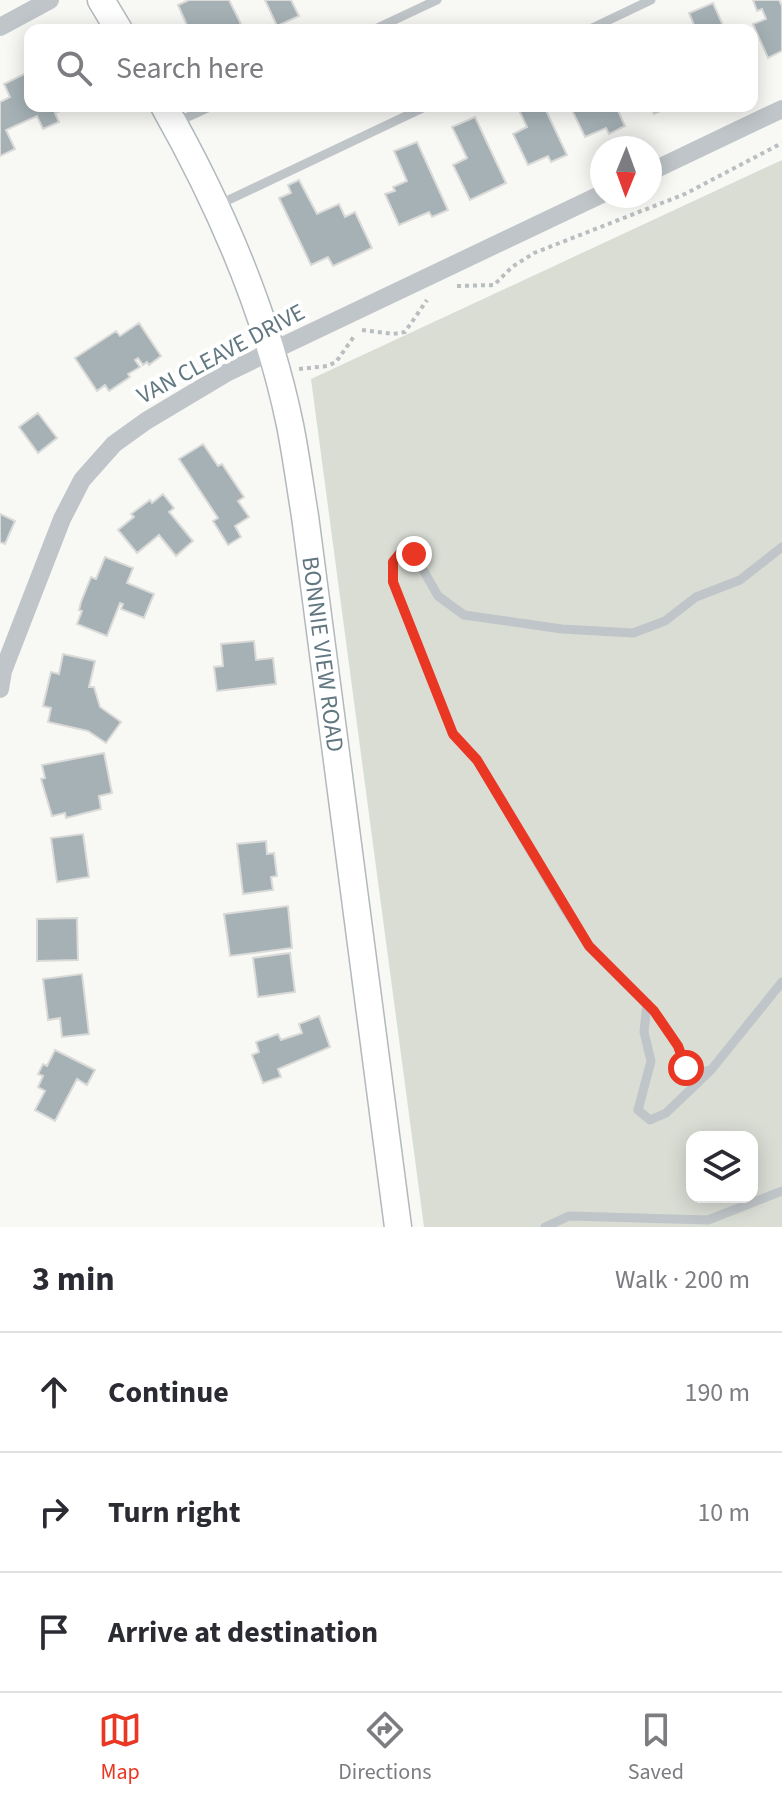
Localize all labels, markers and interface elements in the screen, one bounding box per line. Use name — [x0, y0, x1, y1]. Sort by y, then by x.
search box — [24, 24, 758, 112]
icon: search — [52, 46, 96, 90]
text: Search here — [116, 47, 264, 90]
north arrow — [590, 136, 662, 208]
street label: VAN CLEAVE DRIVE — [131, 295, 311, 413]
route end — [396, 536, 432, 572]
street label: BONNIE VIEW ROAD — [293, 554, 353, 754]
route start — [668, 1050, 704, 1086]
map controls — [686, 1131, 758, 1203]
button: layers — [686, 1131, 758, 1203]
text: 3 min — [32, 1255, 115, 1304]
text: Walk · 200 m — [615, 1261, 750, 1298]
icon: ahead — [32, 1370, 76, 1414]
text: Continue — [108, 1371, 229, 1414]
text: 190 m — [684, 1374, 750, 1411]
icon: right — [32, 1490, 76, 1534]
text: Turn right — [108, 1491, 240, 1534]
text: 10 m — [697, 1494, 750, 1531]
icon: arrive — [32, 1610, 76, 1654]
text: Arrive at destination — [108, 1611, 378, 1654]
tab: Map — [98, 1708, 142, 1788]
tab: Directions — [338, 1708, 431, 1788]
tab: Saved — [628, 1708, 684, 1788]

